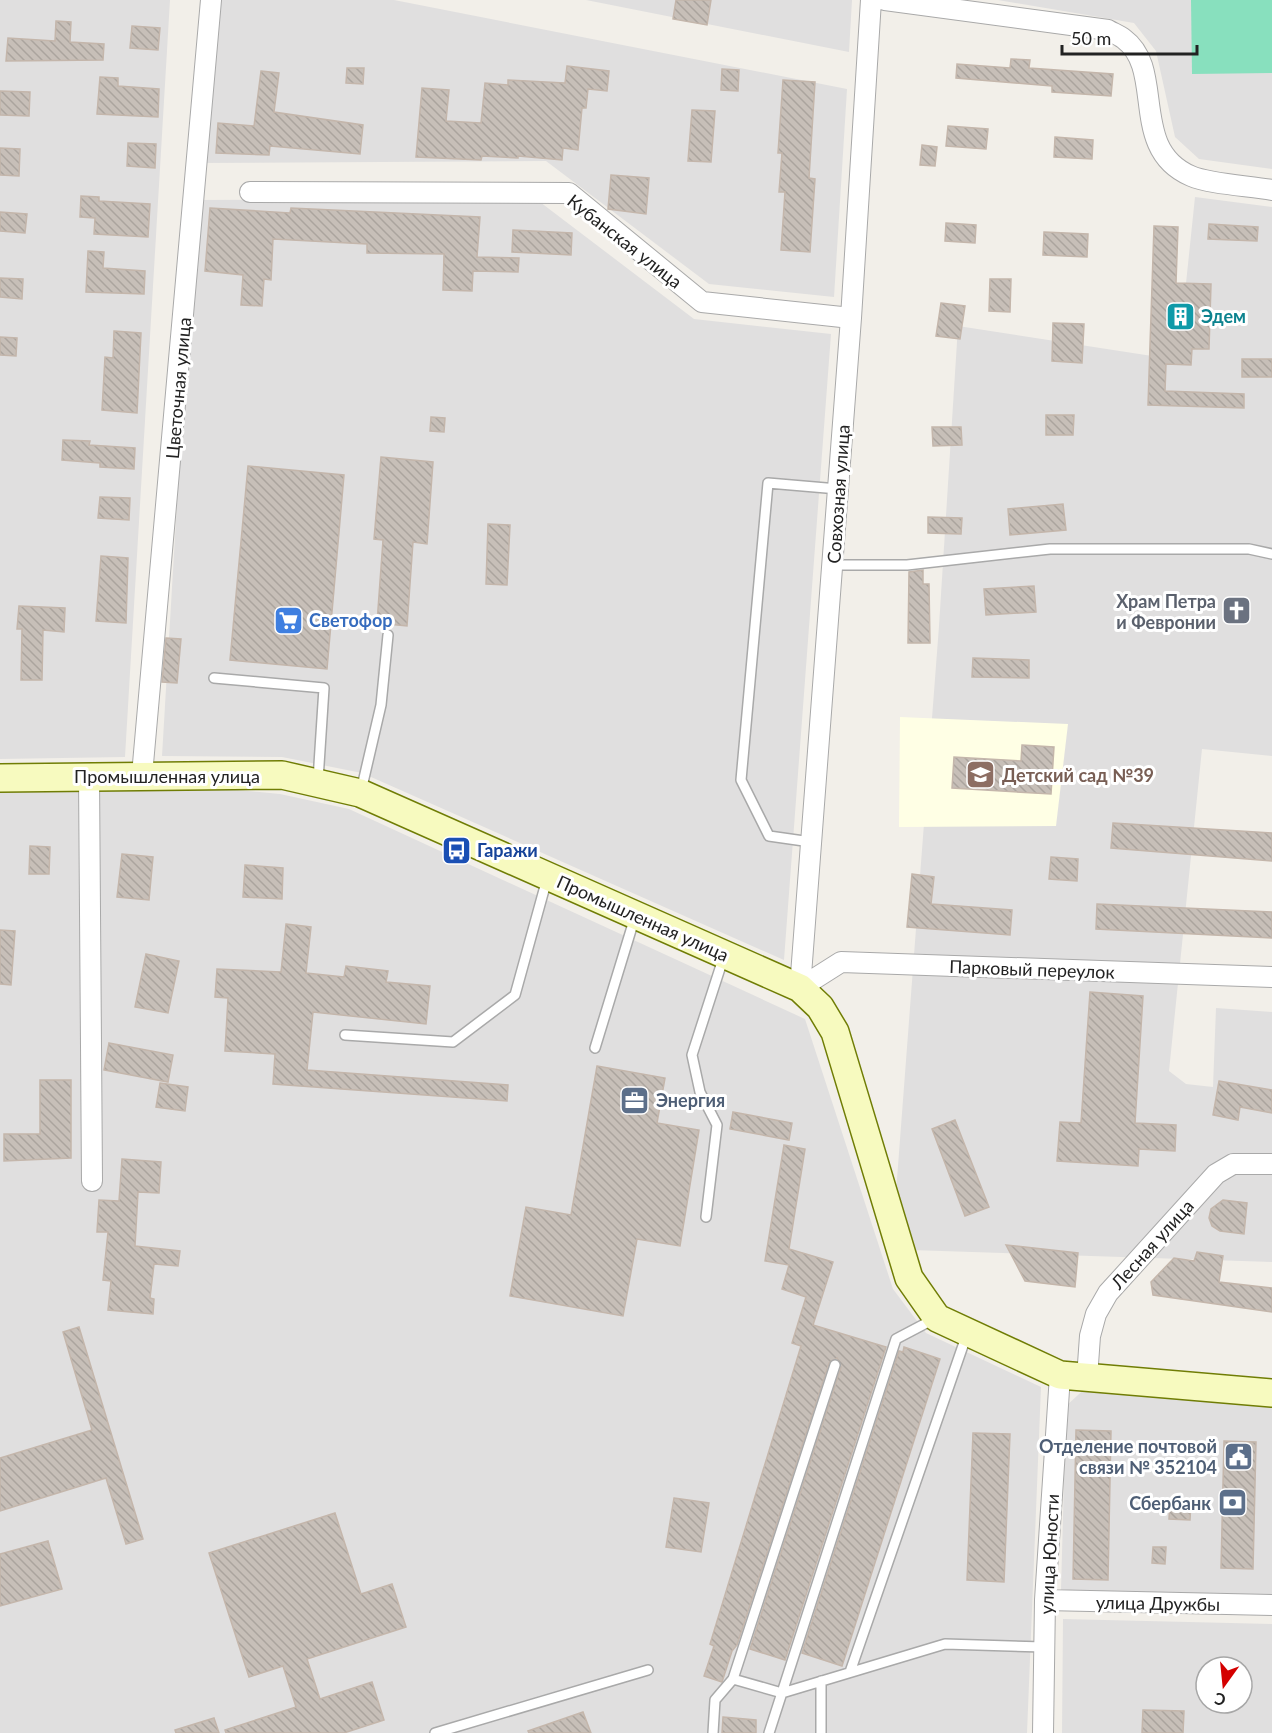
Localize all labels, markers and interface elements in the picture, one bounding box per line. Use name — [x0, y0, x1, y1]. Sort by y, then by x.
scale bar — [1062, 18, 1197, 56]
text: 50 m — [1071, 27, 1111, 49]
street label: Кубанская улица — [563, 189, 687, 293]
building icon: Эдем — [1164, 300, 1196, 332]
place label: Эдем — [1201, 305, 1246, 327]
street label: Цветочная улица — [161, 316, 195, 460]
street label: Совхозная улица — [822, 424, 854, 564]
place label: Храм Петра и Февронии — [1116, 590, 1216, 633]
church icon: Храм Петра и Февронии — [1221, 595, 1253, 627]
supermarket icon: Светофор — [272, 604, 304, 636]
place label: Светофор — [309, 609, 393, 631]
school or university icon: Детский сад №39 — [965, 759, 997, 791]
place label: Детский сад №39 — [1002, 764, 1154, 786]
street label: Промышленная улица — [74, 765, 260, 787]
bus stop icon: Гаражи — [440, 834, 472, 866]
place label: Гаражи — [477, 839, 538, 861]
street label: Промышленная улица — [554, 870, 732, 966]
street label: Парковый переулок — [949, 955, 1116, 983]
office icon: Энергия — [619, 1084, 651, 1116]
place label: Энергия — [656, 1089, 725, 1111]
street label: Лесная улица — [1105, 1195, 1198, 1294]
place label: Отделение почтовой связи № 352104 — [1039, 1435, 1217, 1478]
public building icon: Отделение почтовой связи № 352104 — [1222, 1440, 1254, 1472]
bank icon: Сбербанк — [1216, 1487, 1248, 1519]
place label: Сбербанк — [1129, 1492, 1211, 1514]
street label: улица Юности — [1035, 1493, 1063, 1615]
street label: улица Дружбы — [1096, 1591, 1220, 1615]
north arrow — [1194, 1655, 1254, 1715]
text: С — [1212, 1689, 1228, 1711]

